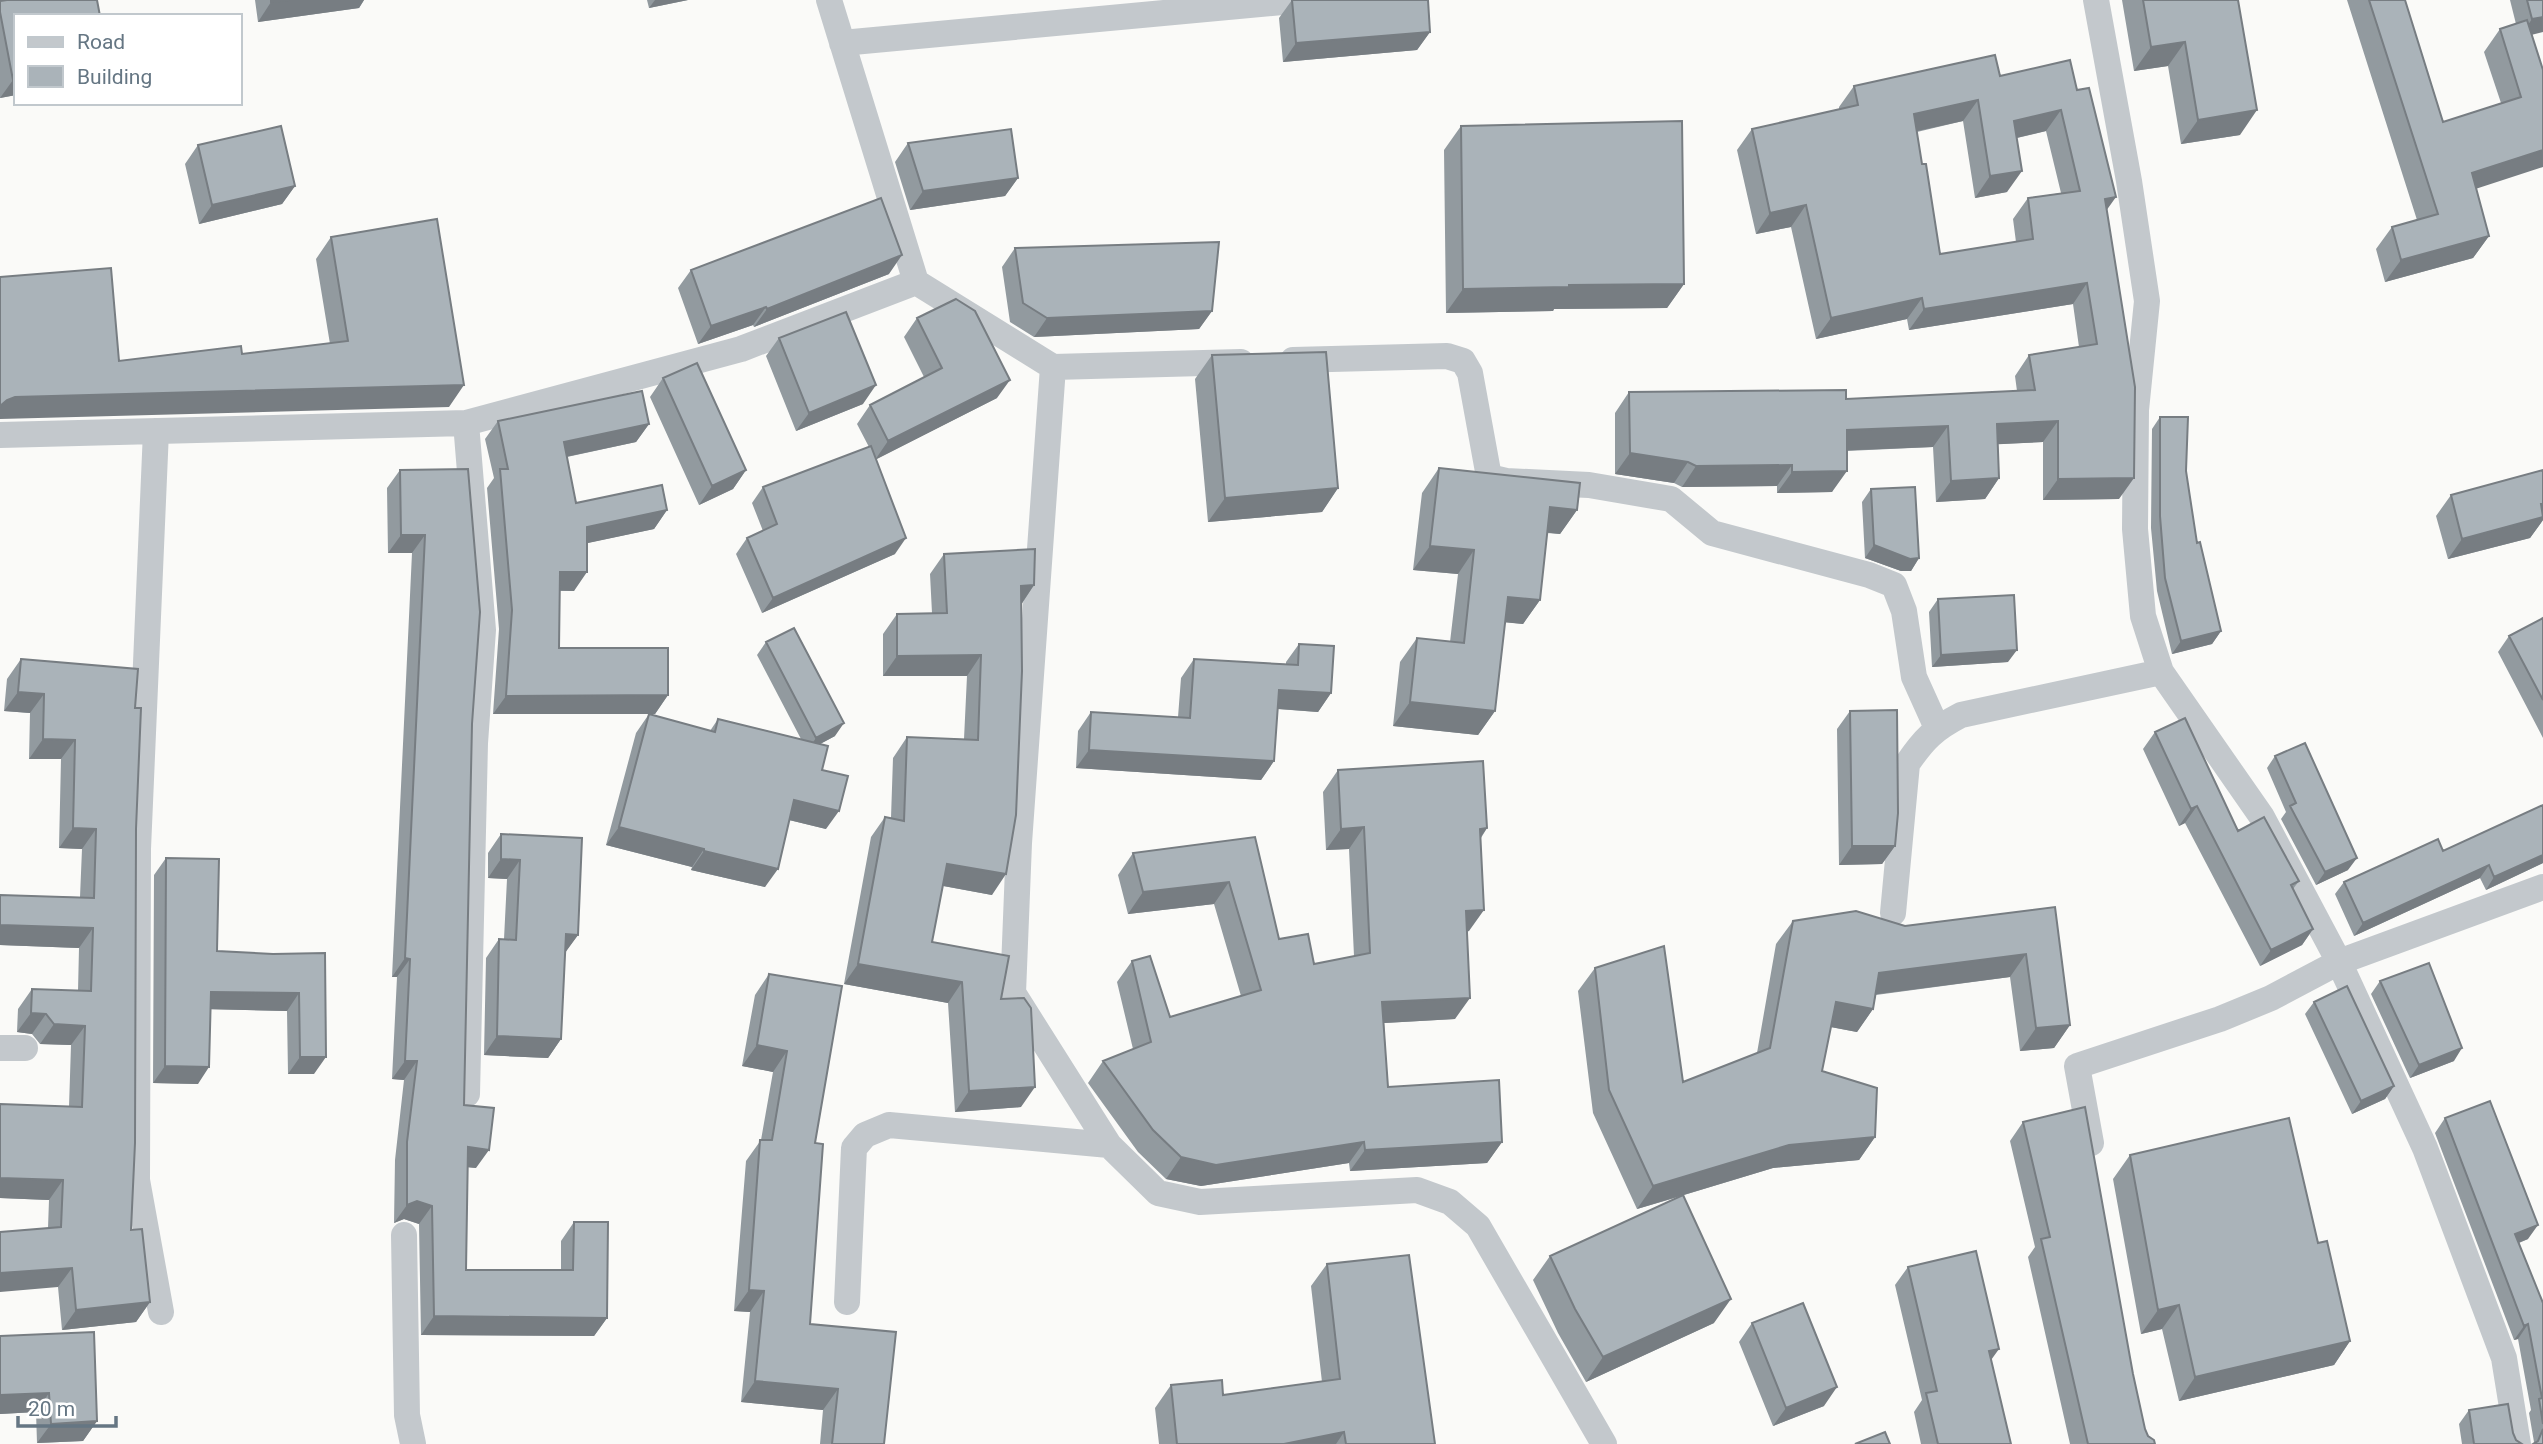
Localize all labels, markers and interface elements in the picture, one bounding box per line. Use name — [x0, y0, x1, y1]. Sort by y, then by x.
legend — [14, 14, 242, 105]
text: Road — [77, 30, 125, 54]
text: Building — [77, 65, 152, 89]
scale bar — [18, 1384, 116, 1428]
text: 20 m — [28, 1397, 75, 1421]

